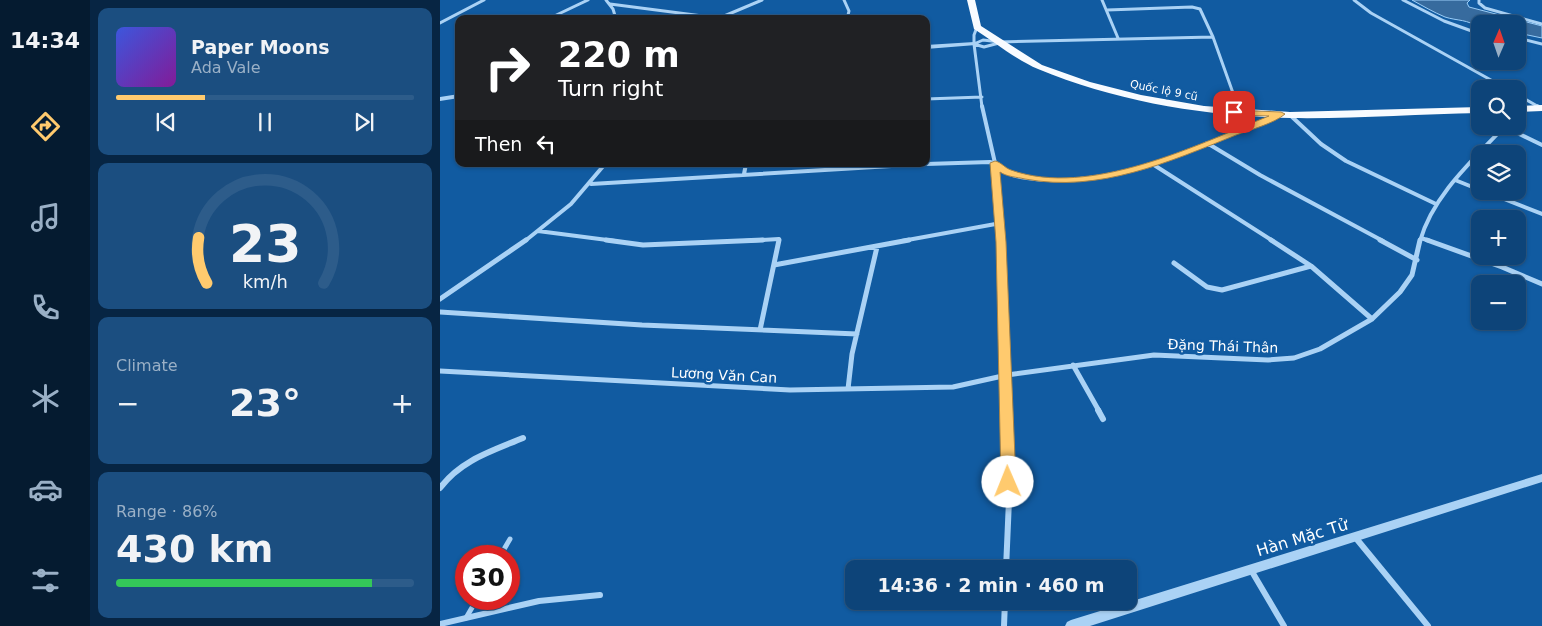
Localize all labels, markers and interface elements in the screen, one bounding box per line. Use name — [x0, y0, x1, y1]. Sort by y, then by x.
north arrow — [1471, 15, 1526, 70]
map controls — [1471, 15, 1526, 330]
text: 14:34 — [10, 28, 80, 53]
icon: right — [475, 35, 540, 100]
text: 220 m — [558, 35, 680, 75]
text: Paper Moons — [191, 36, 330, 58]
text: Ada Vale — [191, 58, 261, 77]
text: Turn right — [558, 76, 663, 101]
street label: Quốc lộ 9 cũ — [1129, 78, 1199, 103]
button: search — [1471, 80, 1526, 135]
pin — [1213, 91, 1255, 133]
icon: arrive — [1220, 98, 1248, 126]
icon: previous — [152, 108, 180, 136]
icon: pause — [251, 108, 279, 136]
icon: next — [350, 108, 378, 136]
icon: directions — [28, 109, 63, 144]
icon: left — [532, 130, 560, 158]
text: Then — [475, 133, 522, 155]
button: layers — [1471, 145, 1526, 200]
icon: music — [28, 200, 63, 235]
button: + — [1471, 210, 1526, 265]
text: 23 — [229, 214, 301, 274]
text: km/h — [242, 271, 288, 292]
button: − — [1471, 275, 1526, 330]
icon: phone — [28, 290, 63, 325]
street label: Đặng Thái Thân — [1167, 336, 1279, 356]
text: Climate — [116, 356, 178, 375]
street label: Lương Văn Can — [671, 364, 777, 386]
icon: climate — [28, 381, 63, 416]
text: 23° — [229, 381, 301, 425]
text: − — [116, 387, 139, 420]
text: + — [391, 387, 414, 420]
position arrow — [981, 455, 1033, 507]
icon: car — [28, 472, 63, 507]
text: Range · 86% — [116, 502, 218, 521]
street label: Hàn Mặc Tử — [1254, 514, 1351, 560]
text: 430 km — [116, 527, 273, 571]
speed limit sign: 30 — [455, 545, 520, 610]
icon: filters — [28, 563, 63, 598]
text: 14:36 · 2 min · 460 m — [877, 574, 1105, 596]

